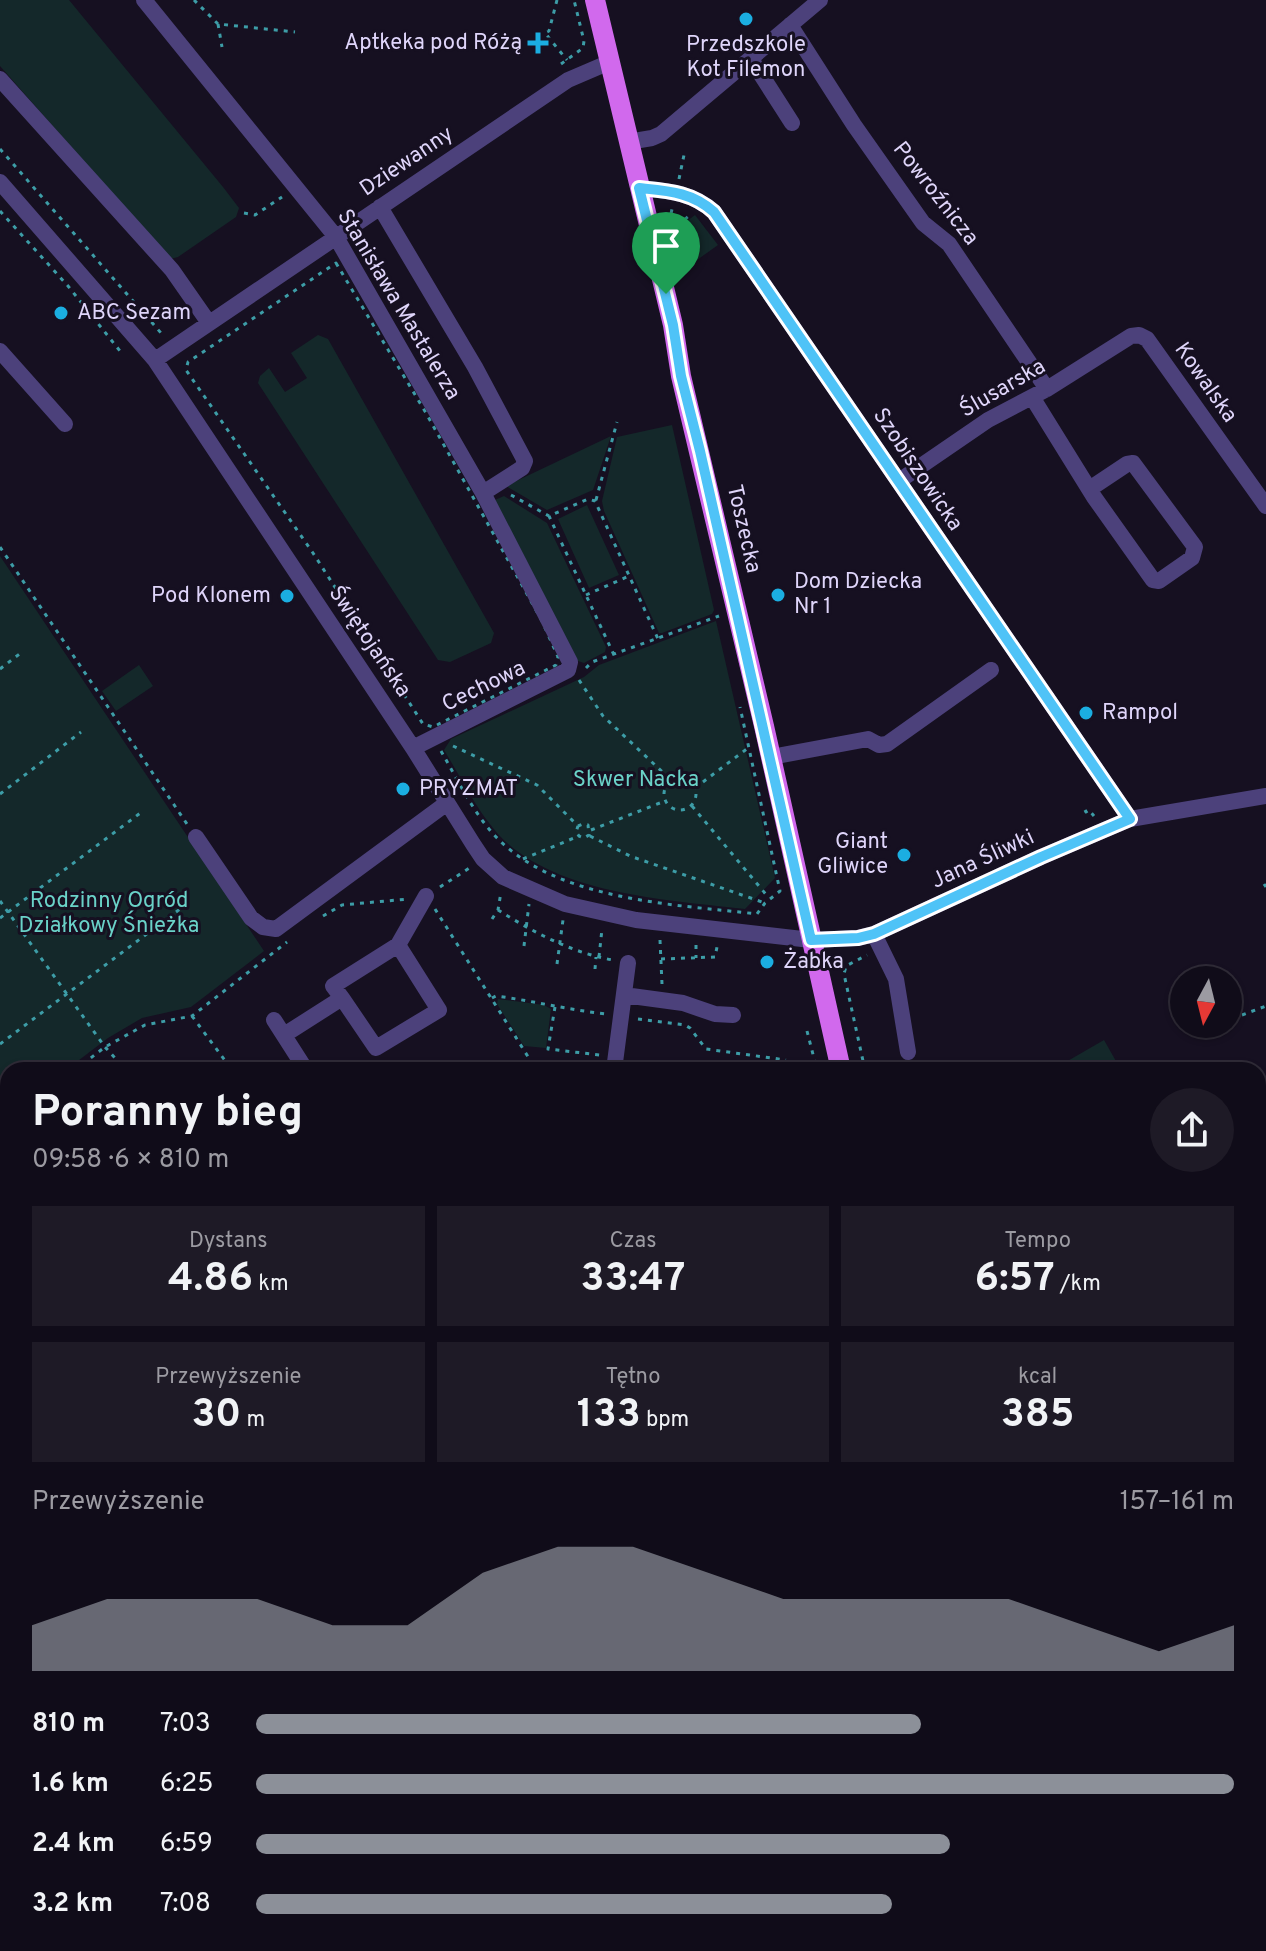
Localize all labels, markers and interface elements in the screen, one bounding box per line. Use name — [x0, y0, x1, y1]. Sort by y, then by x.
marker: Przedszkole Kot Filemon — [737, 10, 755, 28]
place label: Aptkeka pod Różą — [344, 30, 522, 57]
place label: Przedszkole Kot Filemon — [686, 32, 806, 84]
marker: Aptkeka pod Różą — [529, 34, 547, 52]
street label: Dziewanny — [355, 121, 459, 203]
street label: Powroźnicza — [886, 137, 984, 251]
street label: Stanisława Mastalerza — [330, 205, 466, 405]
pin — [632, 212, 700, 294]
icon: arrive — [644, 224, 688, 268]
place label: ABC Sezam — [77, 300, 191, 327]
marker: ABC Sezam — [52, 304, 70, 322]
street label: Kowalska — [1168, 338, 1242, 428]
street label: Ślusarska — [954, 351, 1051, 424]
street label: Szobiszowicka — [866, 403, 968, 537]
street label: Toszecka — [720, 482, 766, 576]
place label: Dom Dziecka Nr 1 — [794, 569, 922, 621]
street label: Świętojańska — [322, 579, 419, 703]
place label: Pod Klonem — [151, 583, 271, 610]
marker: Dom Dziecka Nr 1 — [769, 586, 787, 604]
marker: Pod Klonem — [278, 587, 296, 605]
street label: Cechowa — [438, 655, 530, 719]
place label: Rampol — [1102, 700, 1178, 727]
marker: Rampol — [1077, 704, 1095, 722]
park label: Skwer Nacka — [573, 767, 699, 794]
place label: PRYZMAT — [419, 776, 518, 803]
marker: PRYZMAT — [394, 780, 412, 798]
street label: Jana Śliwki — [926, 822, 1039, 896]
place label: Giant Gliwice — [817, 829, 888, 881]
marker: Giant Gliwice — [895, 846, 913, 864]
park label: Rodzinny Ogród Działkowy Śnieżka — [19, 888, 199, 940]
place label: Żabka — [783, 947, 844, 976]
marker: Żabka — [758, 953, 776, 971]
north arrow — [1170, 966, 1242, 1038]
map controls — [1170, 966, 1242, 1038]
text: Poranny bieg — [32, 1086, 303, 1142]
button: share — [1150, 1088, 1234, 1172]
text: 09:58 · 6 × 810 m — [32, 1144, 229, 1177]
text: Dystans — [189, 1228, 268, 1255]
text: Czas — [609, 1228, 657, 1255]
text: Tempo — [1004, 1228, 1071, 1255]
text: 4.86 — [168, 1255, 253, 1305]
text: 33:47 — [581, 1255, 685, 1305]
text: 6:57 — [974, 1255, 1055, 1305]
text: km — [253, 1271, 289, 1298]
text: /km — [1055, 1271, 1101, 1298]
text: Przewyższenie — [155, 1364, 301, 1391]
text: Tętno — [606, 1364, 660, 1391]
text: kcal — [1018, 1364, 1057, 1391]
text: 30 — [192, 1391, 241, 1441]
text: 133 — [577, 1391, 641, 1441]
text: 385 — [1001, 1391, 1074, 1441]
text: m — [241, 1407, 265, 1434]
text: bpm — [641, 1407, 689, 1434]
text: Przewyższenie — [32, 1486, 205, 1519]
text: 157–161 m — [1120, 1486, 1234, 1519]
text: 810 m — [32, 1708, 105, 1741]
text: 7:03 — [160, 1708, 211, 1741]
text: 1.6 km — [32, 1768, 109, 1801]
text: 6:25 — [160, 1768, 213, 1801]
text: 2.4 km — [32, 1828, 115, 1861]
text: 6:59 — [160, 1828, 213, 1861]
text: 3.2 km — [32, 1888, 113, 1921]
text: 7:08 — [160, 1888, 211, 1921]

